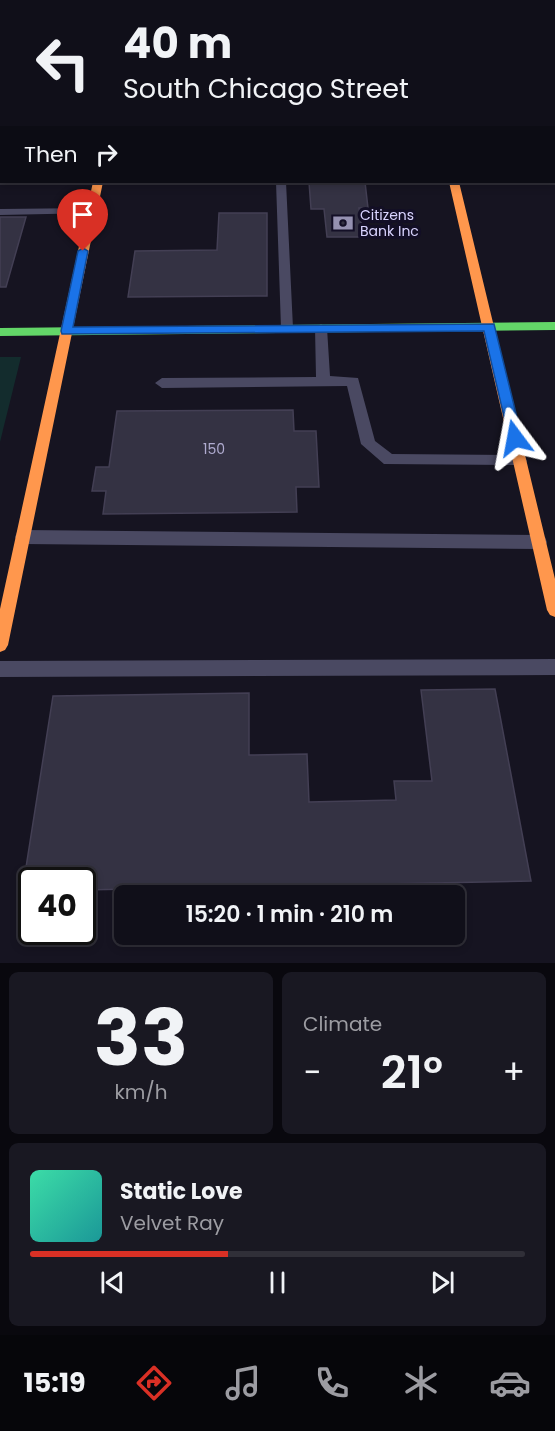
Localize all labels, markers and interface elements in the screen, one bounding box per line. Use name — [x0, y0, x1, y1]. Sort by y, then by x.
text: 40 m — [123, 14, 232, 73]
icon: left — [24, 24, 102, 102]
text: South Chicago Street — [123, 70, 409, 107]
icon: right — [90, 138, 123, 171]
text: Then — [24, 139, 78, 170]
pin — [57, 189, 108, 251]
icon: arrive — [66, 198, 99, 231]
place label: Citizens Bank Inc — [360, 205, 419, 241]
bank icon: Citizens Bank Inc — [331, 211, 355, 235]
position arrow — [483, 406, 547, 470]
house number: 150 — [203, 439, 225, 459]
speed limit sign: 40 — [18, 867, 96, 945]
text: 15:20 · 1 min · 210 m — [186, 899, 393, 930]
text: 33 — [94, 983, 188, 1092]
text: Climate — [303, 1010, 382, 1038]
text: 21° — [381, 1041, 443, 1104]
text: − — [303, 1049, 321, 1096]
text: + — [502, 1049, 525, 1096]
text: km/h — [114, 1078, 168, 1106]
text: Static Love — [120, 1176, 243, 1207]
text: Velvet Ray — [120, 1209, 224, 1237]
icon: previous — [96, 1266, 129, 1299]
icon: pause — [261, 1266, 294, 1299]
icon: next — [426, 1266, 459, 1299]
icon: directions — [133, 1362, 175, 1404]
icon: music — [222, 1362, 264, 1404]
icon: phone — [311, 1362, 353, 1404]
icon: climate — [400, 1362, 442, 1404]
icon: car — [489, 1362, 531, 1404]
text: 15:19 — [24, 1364, 86, 1401]

